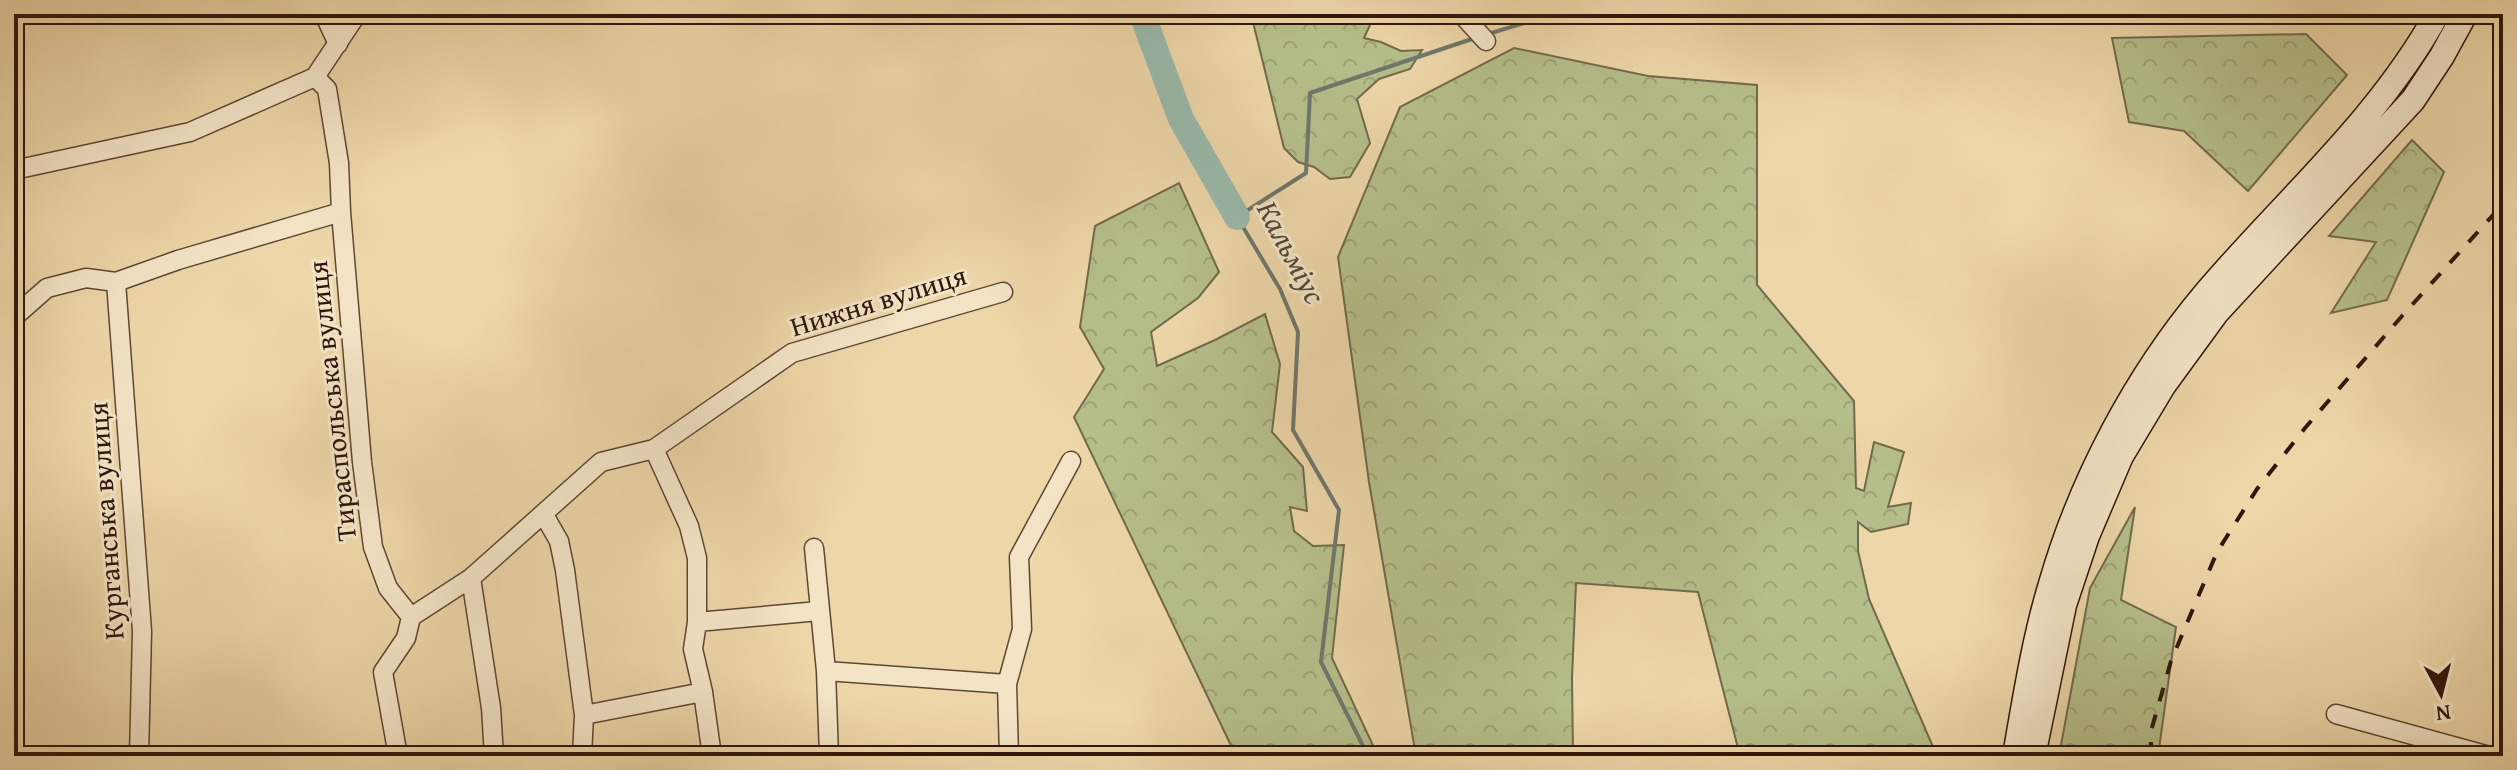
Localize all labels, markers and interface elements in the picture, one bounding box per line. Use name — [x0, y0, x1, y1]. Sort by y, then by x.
water label: Кальміус — [1246, 192, 1338, 312]
street label: Нижня вулиця — [785, 254, 971, 346]
street label: Тираспольська вулиця — [296, 259, 366, 543]
street label: Курганська вулиця — [76, 401, 134, 641]
north arrow — [2401, 654, 2481, 734]
text: N — [2434, 697, 2453, 731]

